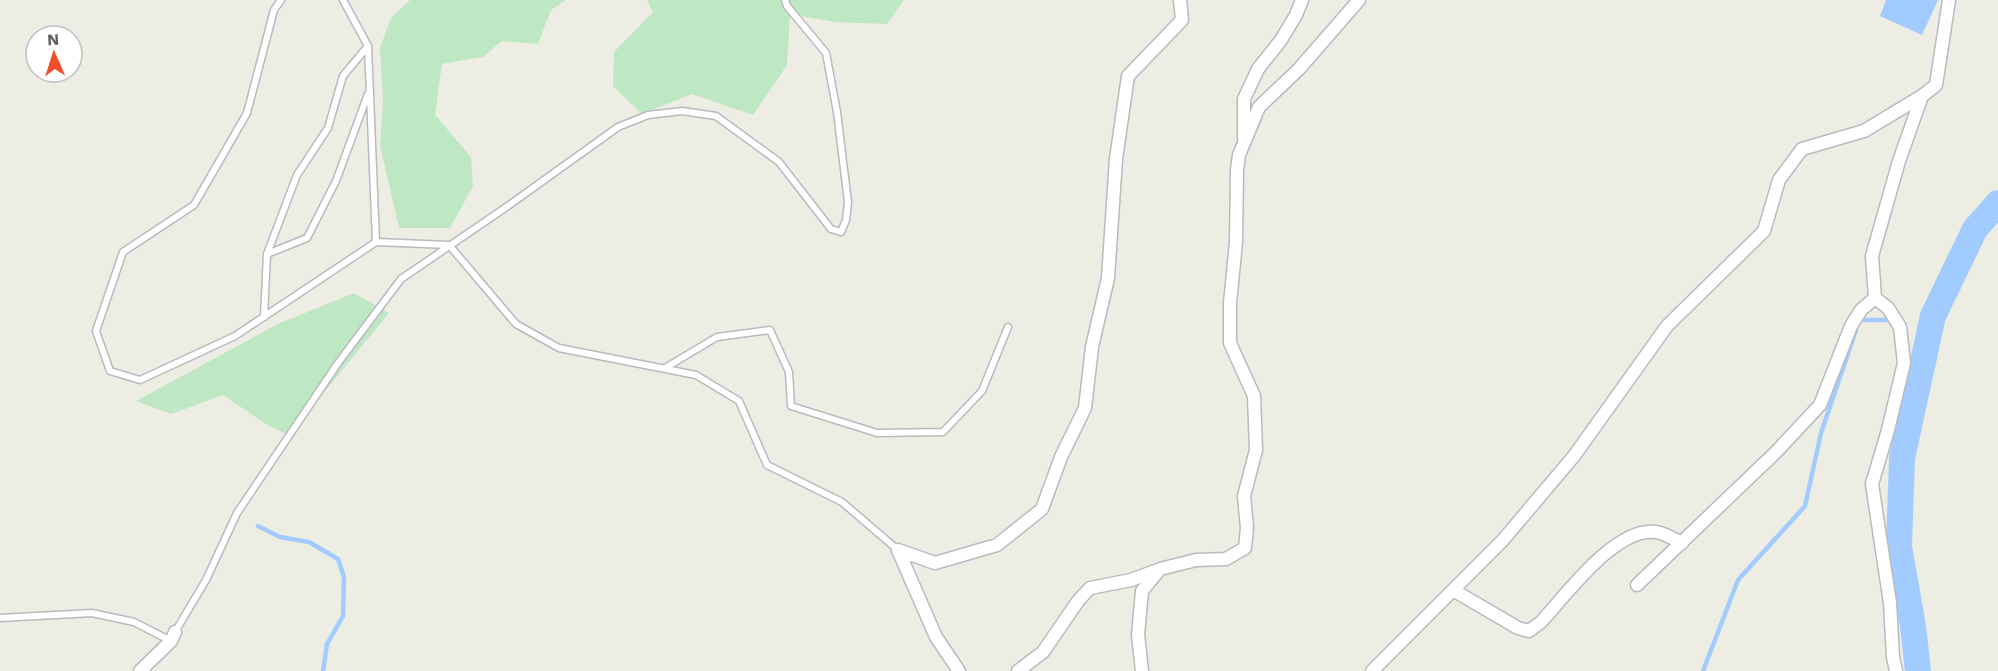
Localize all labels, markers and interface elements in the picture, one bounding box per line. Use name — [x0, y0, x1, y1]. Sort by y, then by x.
north arrow — [24, 24, 84, 84]
text: N — [47, 30, 60, 49]

